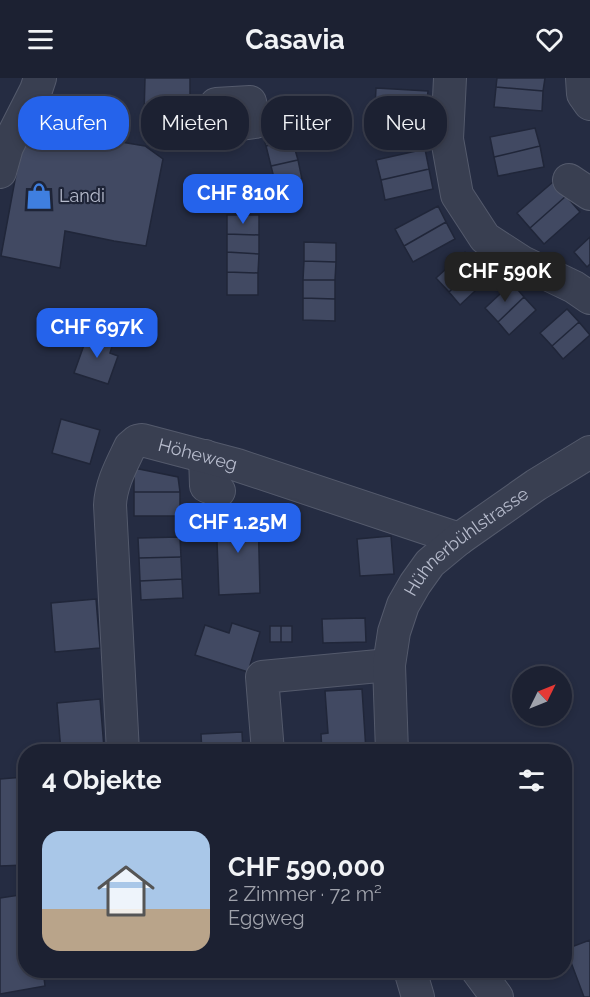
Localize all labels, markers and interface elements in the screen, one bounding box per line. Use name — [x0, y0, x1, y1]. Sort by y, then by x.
icon: menu — [24, 23, 57, 56]
icon: heart — [533, 23, 566, 56]
text: Casavia — [245, 24, 345, 55]
chip: Kaufen — [18, 96, 129, 150]
chip: Mieten — [141, 96, 249, 150]
chip: Filter — [261, 96, 352, 150]
chip: Neu — [364, 96, 447, 150]
pin: CHF 810K — [181, 174, 305, 225]
shop icon: Landi — [24, 181, 54, 211]
text: CHF 810K — [197, 181, 289, 205]
place label: Landi — [59, 185, 105, 206]
pin: CHF 590K — [443, 252, 567, 303]
text: CHF 590K — [459, 259, 551, 283]
pin: CHF 697K — [35, 308, 159, 359]
text: CHF 697K — [51, 315, 143, 339]
street label: Höheweg — [156, 434, 239, 475]
street label: Hühnerbühlstrasse — [399, 482, 533, 599]
pin: CHF 1.25M — [169, 503, 307, 554]
text: CHF 1.25M — [189, 510, 287, 534]
north arrow — [512, 666, 572, 726]
map controls — [512, 666, 572, 726]
icon: filters — [515, 764, 548, 797]
text: 4 Objekte — [42, 765, 161, 795]
text: CHF 590,000 — [228, 852, 385, 882]
icon: home — [90, 855, 162, 927]
text: 2 Zimmer · 72 m² — [228, 882, 382, 906]
text: Eggweg — [228, 906, 305, 930]

